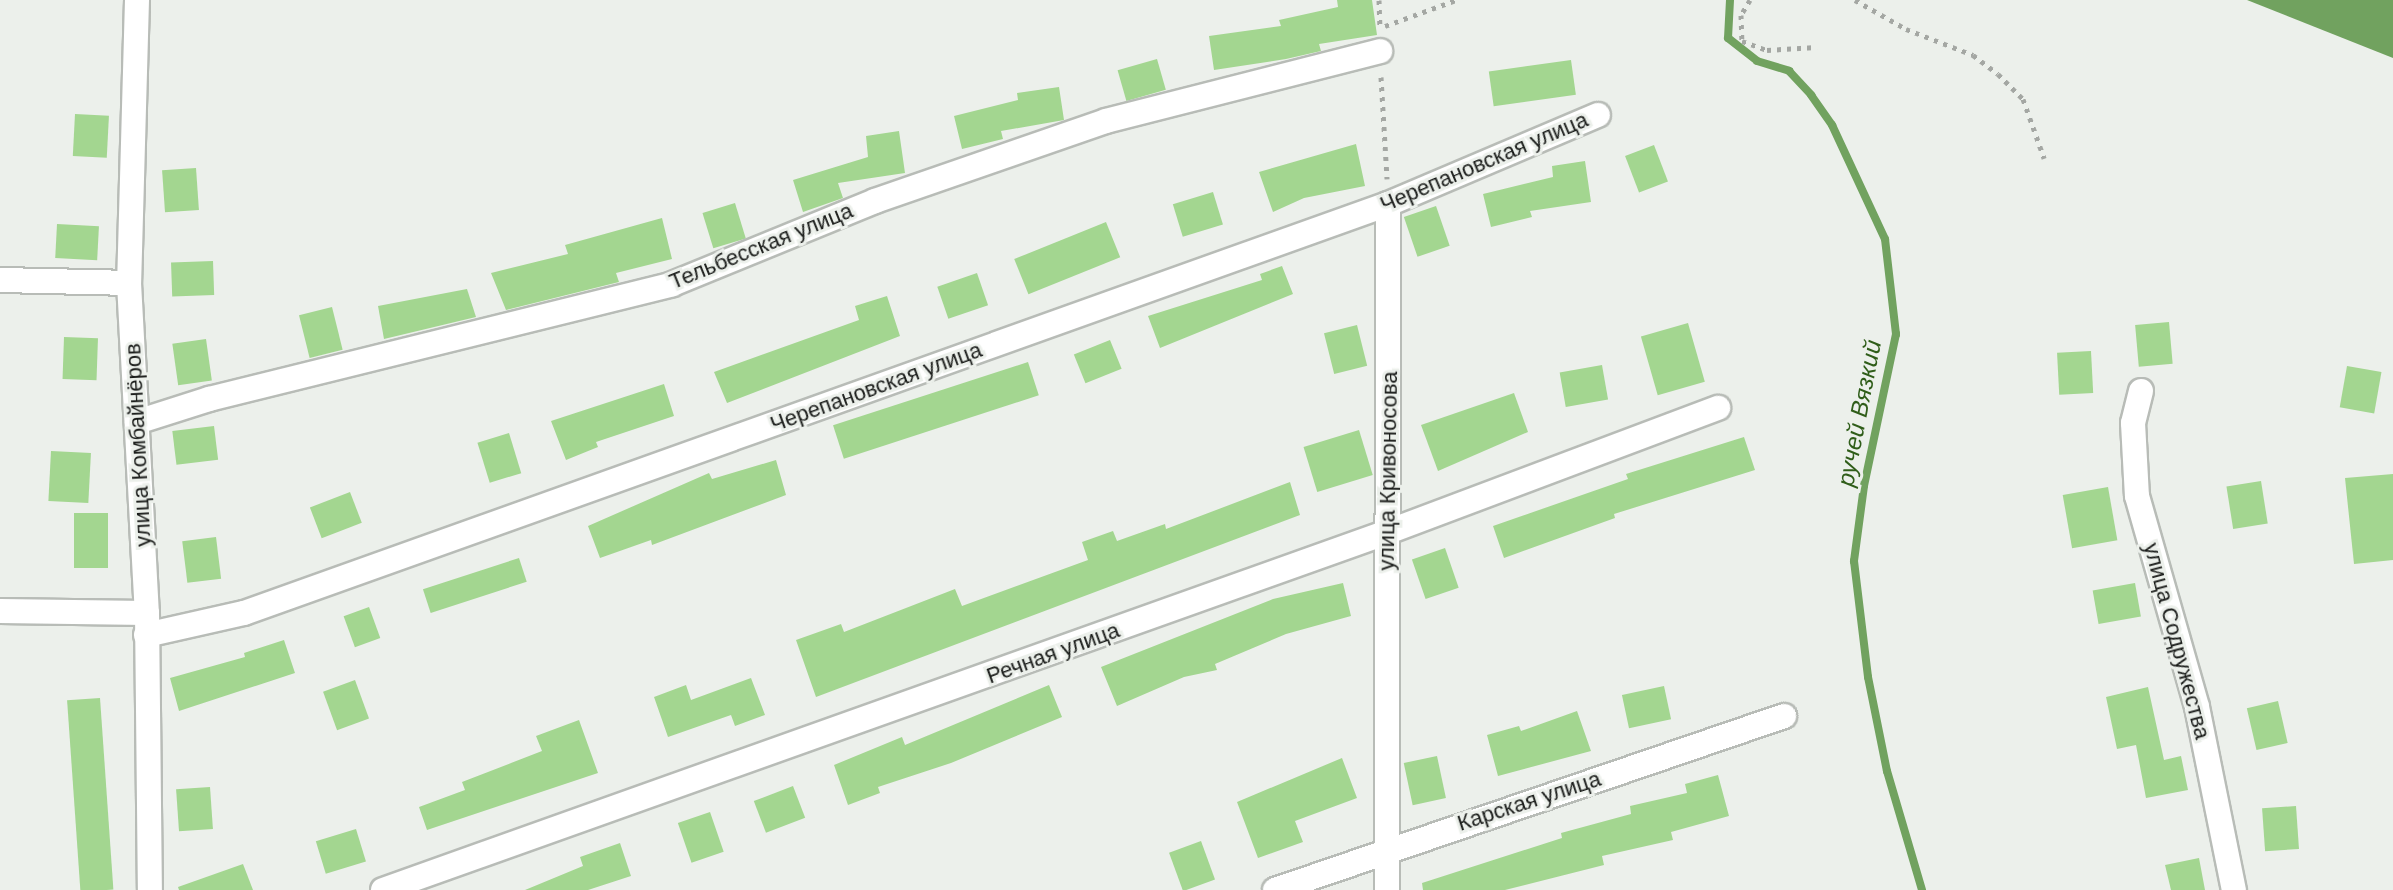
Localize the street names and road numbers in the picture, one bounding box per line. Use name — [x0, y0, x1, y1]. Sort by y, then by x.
street label: Черепановская улица — [1376, 106, 1592, 218]
street label: Тельбесская улица — [665, 197, 857, 295]
street label: Черепановская улица — [767, 336, 985, 438]
street label: улица Комбайнёров — [119, 343, 157, 547]
street label: улица Кривоносова — [1373, 371, 1403, 571]
street label: улица Содружества — [2138, 540, 2216, 742]
street label: Речная улица — [983, 617, 1123, 689]
street label: Карская улица — [1454, 765, 1604, 837]

